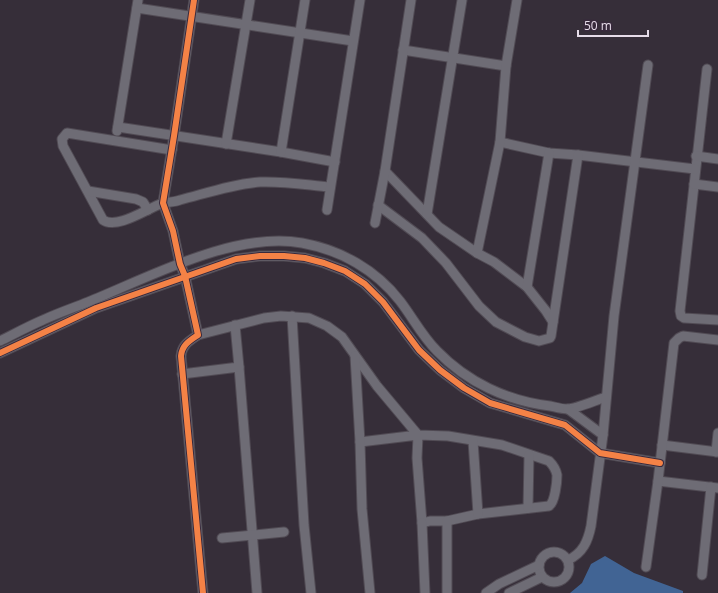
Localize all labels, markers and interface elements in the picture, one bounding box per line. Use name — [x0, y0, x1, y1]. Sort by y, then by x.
scale bar — [578, 12, 648, 38]
text: 50 m — [584, 17, 612, 34]

